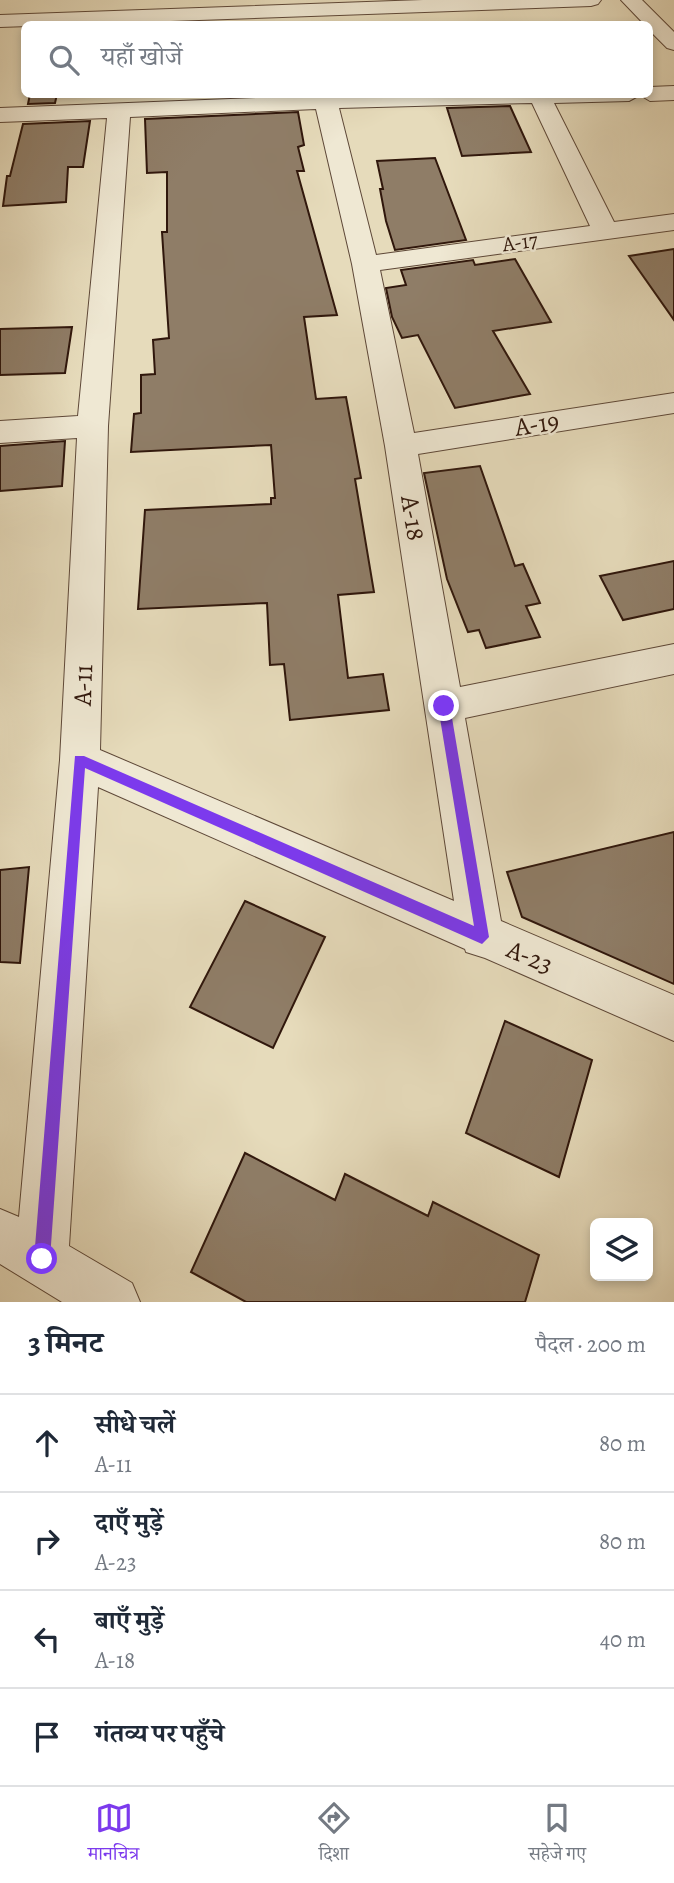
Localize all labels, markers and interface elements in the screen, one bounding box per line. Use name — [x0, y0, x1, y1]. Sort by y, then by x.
search box — [21, 21, 653, 98]
text: यहाँ खोजें — [101, 39, 182, 74]
icon: search — [45, 41, 83, 79]
street label: A-17 — [500, 226, 540, 258]
street label: A-19 — [511, 403, 562, 445]
street label: A-18 — [392, 492, 434, 543]
street label: A-11 — [65, 664, 101, 707]
route end — [428, 690, 459, 721]
street label: A-23 — [501, 931, 558, 982]
map controls — [590, 1218, 653, 1281]
button: layers — [590, 1218, 653, 1281]
route start — [26, 1243, 57, 1274]
text: 3 मिनट — [28, 1323, 103, 1363]
text: पैदल · 200 m — [536, 1329, 646, 1360]
text: सीधे चलें — [95, 1407, 175, 1442]
icon: ahead — [28, 1424, 66, 1462]
text: 80 m — [599, 1428, 646, 1459]
text: A-11 — [95, 1449, 132, 1480]
text: दाएँ मुड़ें — [95, 1505, 163, 1540]
icon: right — [28, 1522, 66, 1560]
text: 80 m — [599, 1526, 646, 1557]
text: A-23 — [95, 1547, 137, 1578]
text: बाएँ मुड़ें — [95, 1603, 164, 1638]
icon: left — [28, 1620, 66, 1658]
text: 40 m — [600, 1624, 646, 1655]
text: A-18 — [95, 1645, 135, 1676]
text: गंतव्य पर पहुँचे — [95, 1716, 224, 1751]
icon: arrive — [28, 1718, 66, 1756]
tab: मानचित्र — [88, 1799, 139, 1872]
tab: दिशा — [315, 1799, 353, 1872]
tab: सहेजे गए — [528, 1799, 586, 1872]

